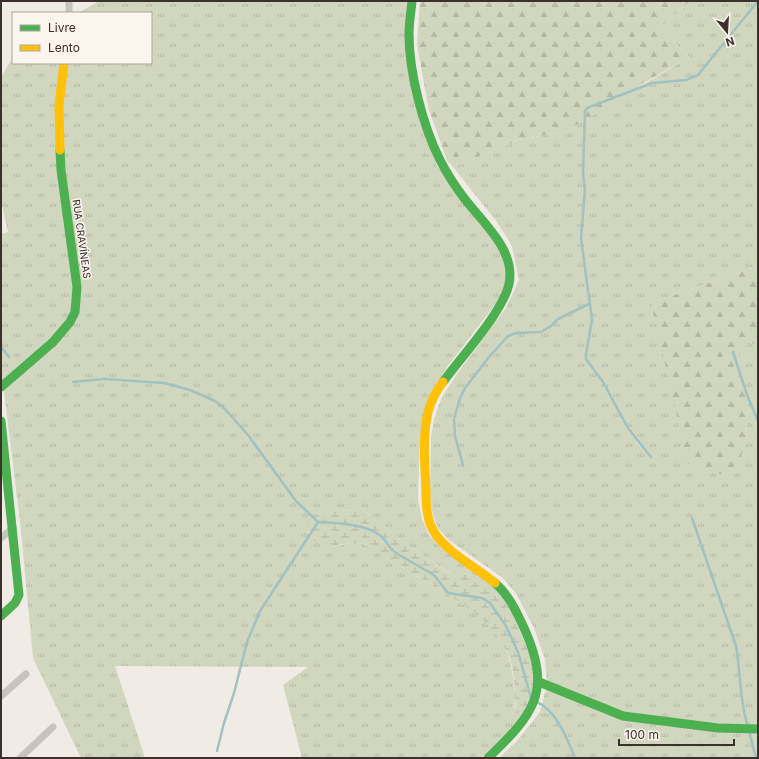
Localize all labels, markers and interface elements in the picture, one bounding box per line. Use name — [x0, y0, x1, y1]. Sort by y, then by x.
legend — [12, 12, 152, 64]
north arrow — [707, 12, 747, 52]
text: Livre — [48, 20, 76, 35]
text: N — [724, 34, 736, 49]
text: Lento — [48, 40, 80, 55]
street label: RUA CRAVÍNEAS — [71, 199, 94, 279]
scale bar — [619, 721, 734, 747]
text: 100 m — [625, 727, 659, 742]

